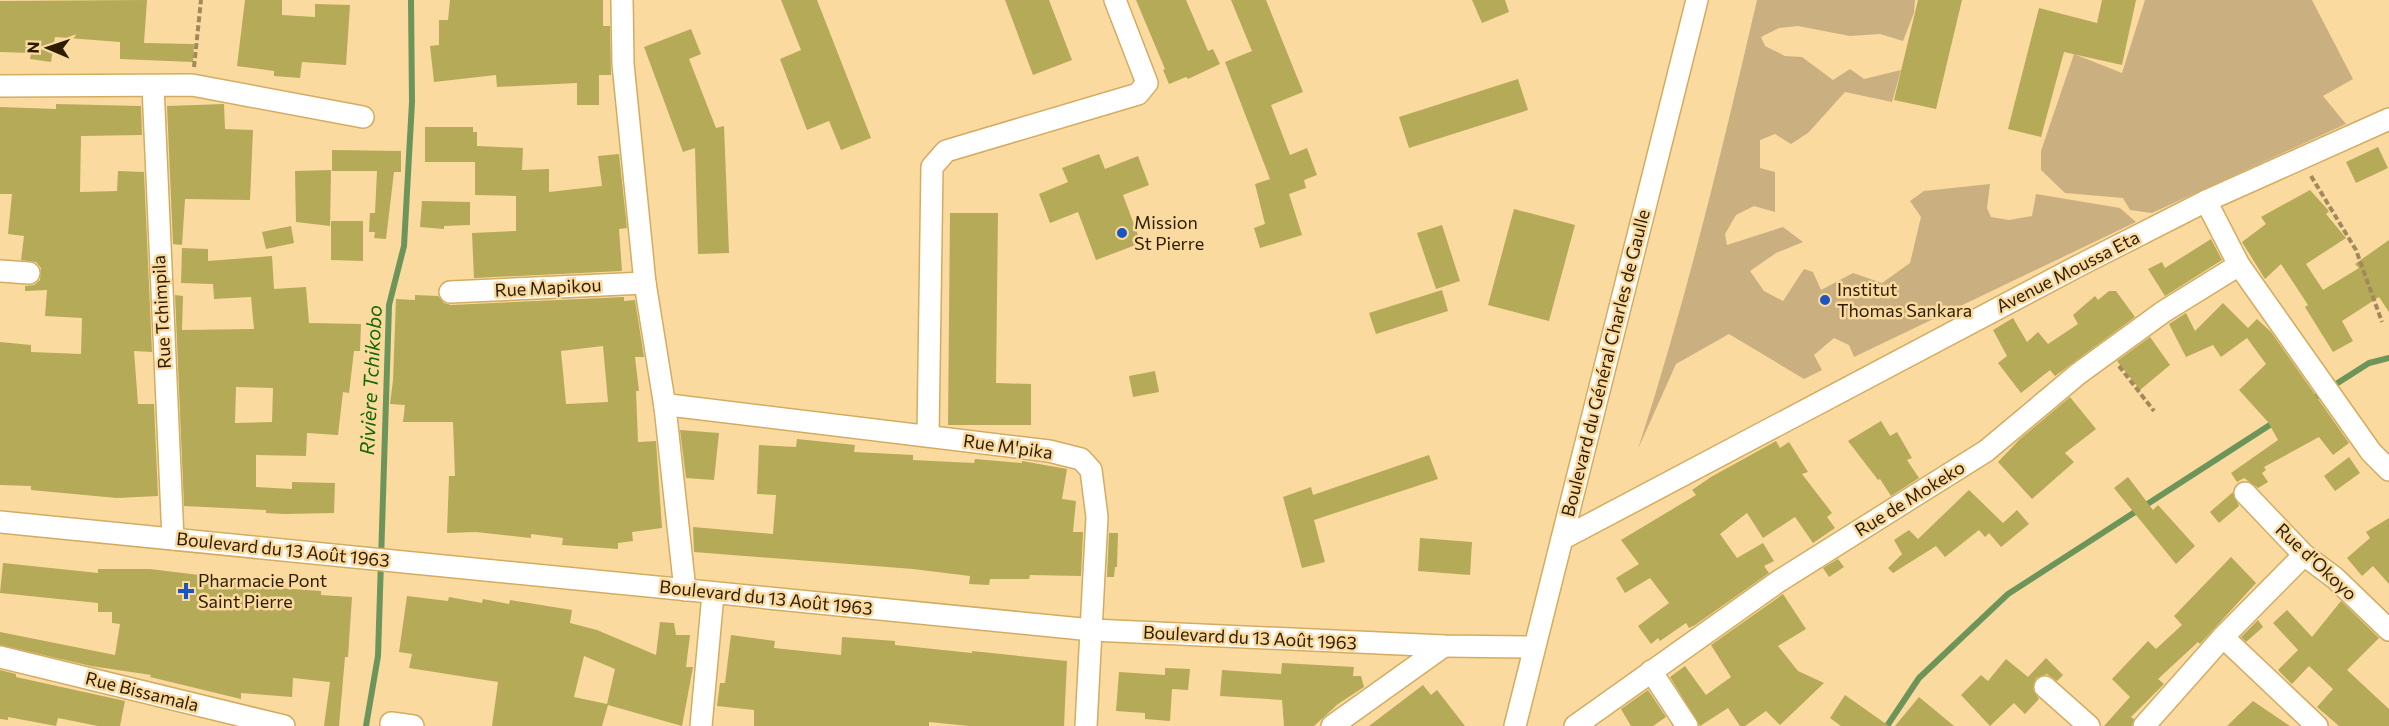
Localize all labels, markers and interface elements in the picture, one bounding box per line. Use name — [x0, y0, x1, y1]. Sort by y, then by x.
north arrow — [18, 18, 78, 78]
text: N — [23, 41, 42, 54]
street label: Boulevard du Général Charles de Gaulle — [1556, 207, 1654, 519]
place label: Mission St Pierre — [1134, 211, 1204, 254]
street label: Avenue Moussa Eta — [1992, 225, 2143, 317]
marker: Mission St Pierre — [1115, 226, 1129, 240]
street label: Rue Tchimpila — [147, 255, 175, 370]
street label: Rue Mapikou — [494, 273, 602, 301]
place label: Institut Thomas Sankara — [1837, 278, 1972, 321]
marker: Institut Thomas Sankara — [1818, 293, 1832, 307]
water label: Rivière Tchikobo — [354, 304, 386, 456]
street label: Rue M'pika — [962, 429, 1054, 463]
street label: Rue de Mokeko — [1851, 456, 1968, 541]
street label: Rue d'Okoyo — [2271, 518, 2362, 605]
street label: Boulevard du 13 Août 1963 — [175, 527, 391, 571]
place label: Pharmacie Pont Saint Pierre — [198, 569, 327, 612]
street label: Boulevard du 13 Août 1963 — [658, 575, 874, 619]
marker: Pharmacie Pont Saint Pierre — [179, 584, 193, 598]
street label: Boulevard du 13 Août 1963 — [1143, 620, 1358, 654]
street label: Rue Bissamala — [83, 666, 201, 716]

